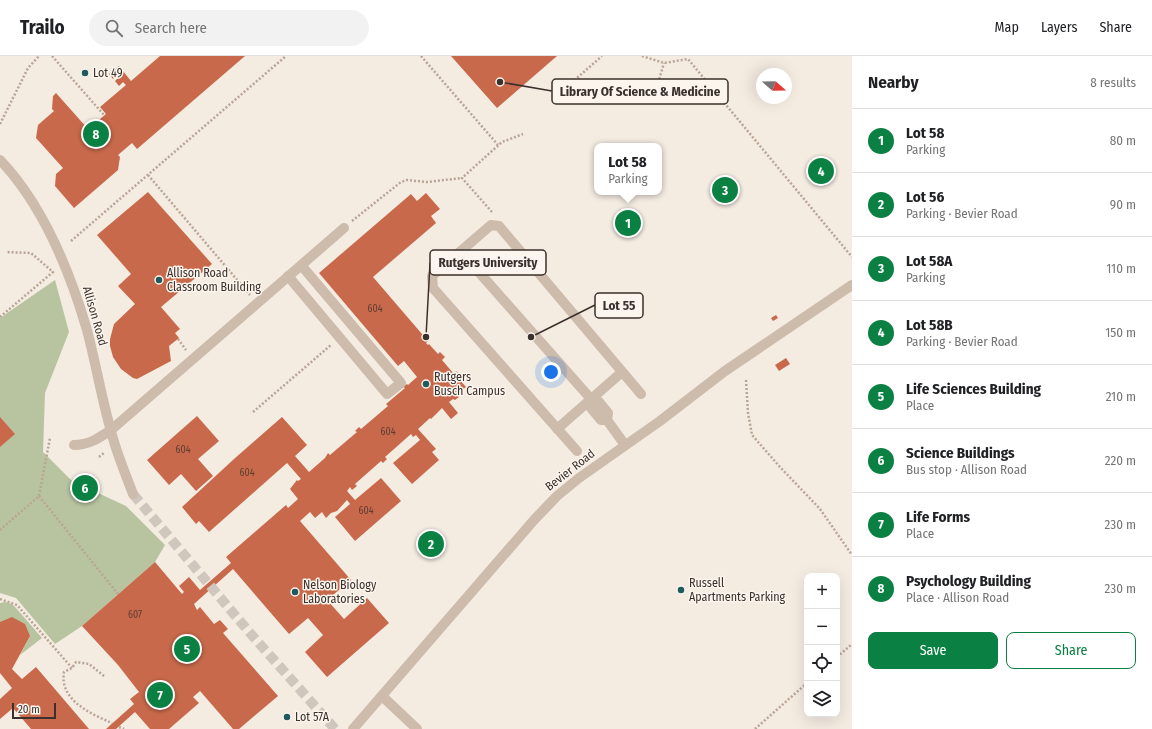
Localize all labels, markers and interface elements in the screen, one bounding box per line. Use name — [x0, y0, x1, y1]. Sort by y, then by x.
search box — [89, 10, 369, 46]
text: Trailo — [20, 16, 65, 39]
icon: search — [103, 17, 125, 39]
text: Search here — [135, 19, 207, 37]
text: Map — [995, 19, 1019, 36]
text: Layers — [1041, 19, 1077, 36]
text: Share — [1099, 19, 1132, 36]
place label: Lot 49 — [93, 66, 123, 80]
marker: Lot 49 — [80, 68, 90, 78]
north arrow — [756, 68, 792, 104]
text: Nearby — [868, 72, 919, 93]
text: 8 results — [1090, 75, 1136, 90]
callout: Library Of Science & Medicine — [552, 79, 728, 104]
text: Library Of Science & Medicine — [560, 84, 721, 99]
pin: 8 — [83, 119, 109, 149]
text: Lot 58 — [906, 124, 944, 142]
text: 1 — [878, 133, 884, 148]
text: 80 m — [1110, 133, 1136, 148]
text: Parking — [906, 142, 945, 157]
popup — [594, 143, 662, 195]
text: Lot 58 — [608, 153, 647, 171]
pin: 4 — [808, 156, 834, 186]
text: Parking — [608, 171, 648, 186]
pin: 3 — [712, 175, 738, 205]
text: Lot 56 — [906, 188, 944, 206]
text: 2 — [878, 197, 884, 212]
text: 90 m — [1110, 197, 1136, 212]
text: Parking · Bevier Road — [906, 206, 1018, 221]
pin: 1 — [615, 208, 641, 238]
callout: Rutgers University — [430, 250, 546, 275]
text: Lot 58A — [906, 252, 953, 270]
text: Rutgers University — [438, 255, 538, 270]
text: 3 — [878, 261, 884, 276]
text: 110 m — [1106, 261, 1136, 276]
place label: Allison Road Classroom Building — [167, 266, 261, 294]
text: Parking — [906, 270, 945, 285]
marker: Allison Road Classroom Building — [154, 275, 164, 285]
street label: Allison Road — [80, 285, 110, 347]
callout: Lot 55 — [595, 293, 643, 318]
text: Lot 55 — [603, 298, 635, 313]
house number: 604 — [367, 303, 383, 315]
text: Lot 58B — [906, 316, 953, 334]
text: 4 — [878, 325, 884, 340]
text: 150 m — [1105, 325, 1136, 340]
text: Parking · Bevier Road — [906, 334, 1018, 349]
your location — [541, 362, 561, 382]
place label: Rutgers Busch Campus — [434, 370, 505, 398]
marker: Rutgers Busch Campus — [421, 379, 431, 389]
text: Life Sciences Building — [906, 380, 1041, 398]
text: 5 — [878, 389, 884, 404]
text: 210 m — [1106, 389, 1136, 404]
text: Place — [906, 398, 934, 413]
house number: 604 — [380, 426, 396, 438]
house number: 604 — [175, 444, 191, 456]
text: Science Buildings — [906, 444, 1015, 462]
street label: Bevier Road — [543, 446, 597, 494]
text: 6 — [878, 453, 884, 468]
text: 220 m — [1105, 453, 1136, 468]
text: Bus stop · Allison Road — [906, 462, 1027, 477]
house number: 604 — [239, 467, 255, 479]
pin: 6 — [72, 473, 98, 503]
house number: 604 — [358, 505, 374, 517]
text: Life Forms — [906, 508, 970, 526]
text: 7 — [878, 517, 884, 532]
text: 230 m — [1105, 517, 1136, 532]
text: Place — [906, 526, 934, 541]
pin: 2 — [418, 529, 444, 559]
text: Psychology Building — [906, 572, 1031, 590]
map controls — [804, 573, 840, 717]
button: + — [804, 573, 840, 609]
place label: Russell Apartments Parking — [689, 576, 786, 604]
place label: Nelson Biology Laboratories — [303, 578, 377, 606]
text: 8 — [878, 581, 884, 596]
text: 230 m — [1105, 581, 1136, 596]
marker: Russell Apartments Parking — [676, 585, 686, 595]
marker: Nelson Biology Laboratories — [290, 587, 300, 597]
text: Place · Allison Road — [906, 590, 1009, 605]
house number: 607 — [128, 609, 142, 621]
button: − — [804, 609, 840, 645]
button: Save — [868, 632, 998, 669]
button: Share — [1006, 632, 1136, 669]
pin: 5 — [174, 634, 200, 664]
button: locate — [804, 645, 840, 681]
pin: 7 — [147, 680, 173, 710]
button: layers — [804, 681, 840, 717]
scale bar — [12, 701, 56, 720]
text: 20 m — [18, 703, 40, 716]
place label: Lot 57A — [295, 710, 330, 724]
marker: Lot 57A — [282, 712, 292, 722]

